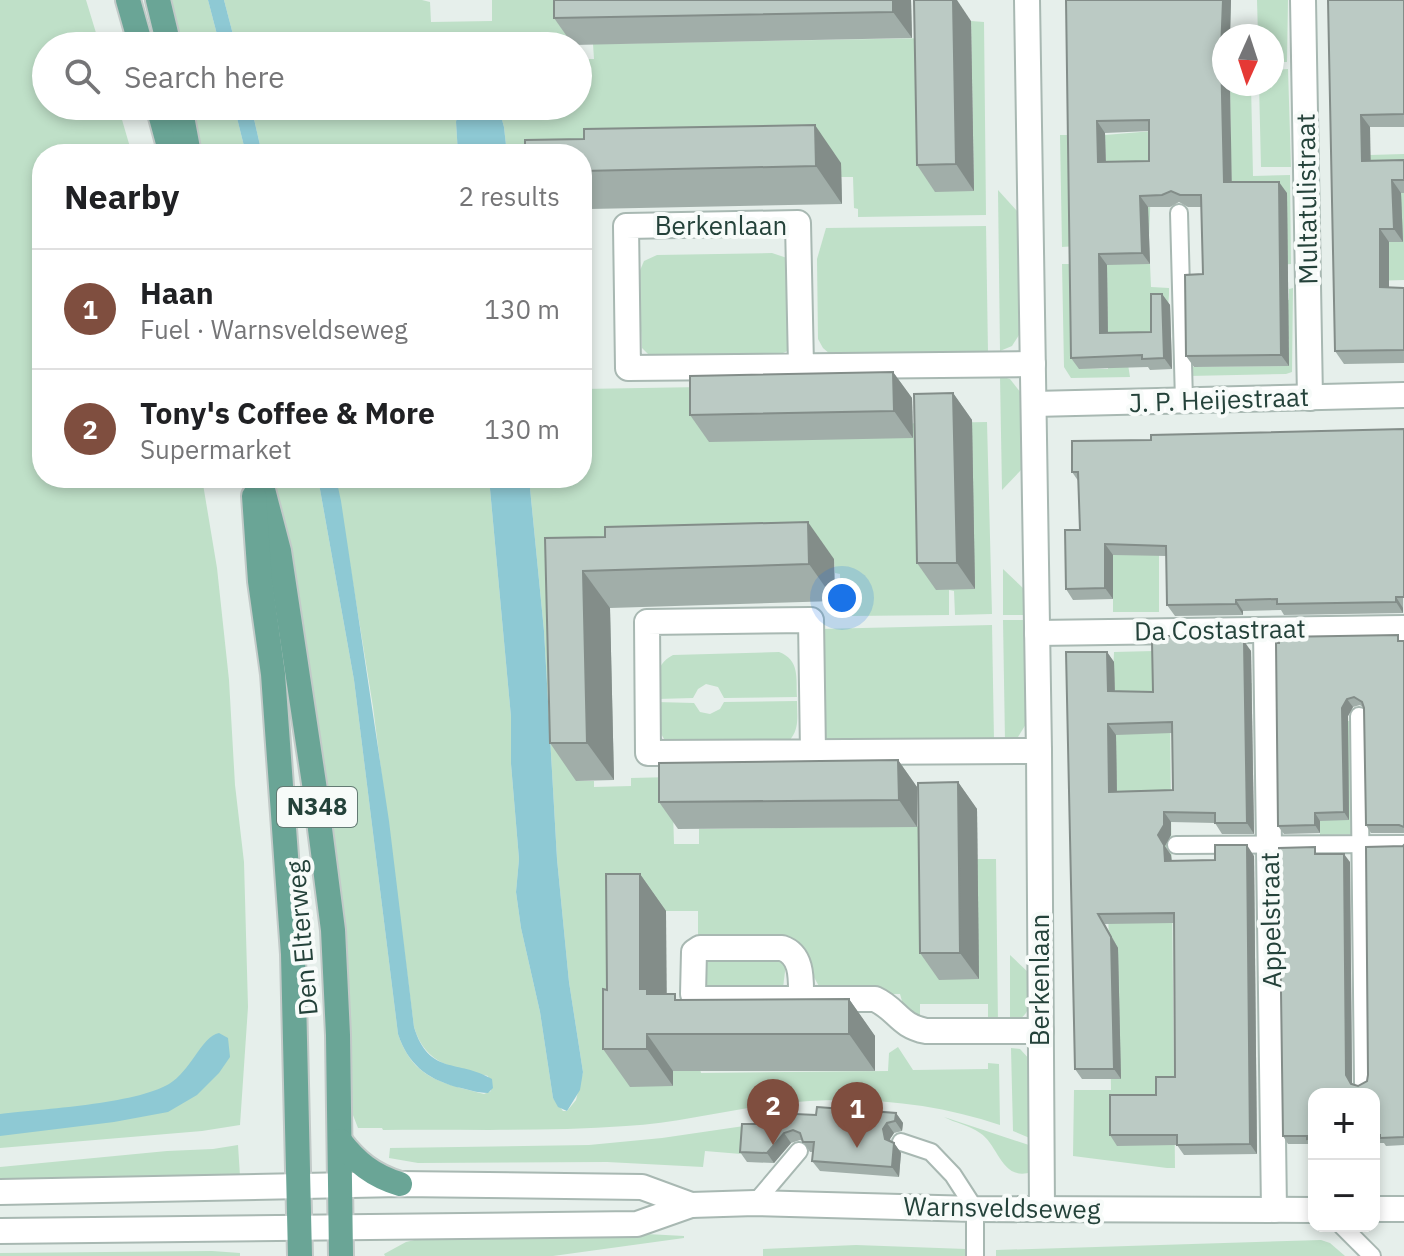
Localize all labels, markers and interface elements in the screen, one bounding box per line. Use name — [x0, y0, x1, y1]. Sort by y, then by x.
north arrow — [1212, 24, 1284, 96]
search box — [32, 32, 592, 120]
icon: search — [60, 54, 104, 98]
text: Search here — [124, 57, 285, 96]
street label: Multatulistraat — [1288, 113, 1324, 285]
text: Nearby — [64, 174, 179, 218]
text: 2 results — [458, 179, 560, 213]
street label: Berkenlaan — [655, 208, 787, 242]
text: Haan — [140, 273, 214, 312]
text: 1 — [82, 292, 98, 326]
text: 130 m — [484, 292, 560, 326]
text: Fuel · Warnsveldseweg — [140, 312, 408, 346]
street label: J. P. Heijestraat — [1128, 379, 1310, 419]
text: Tony's Coffee & More — [140, 393, 435, 432]
text: 2 — [82, 412, 98, 446]
text: 130 m — [484, 412, 560, 446]
text: Supermarket — [140, 432, 292, 466]
your location — [822, 578, 862, 618]
street label: Da Costastraat — [1134, 611, 1306, 647]
road number: N348 — [277, 787, 357, 827]
street label: Appelstraat — [1252, 852, 1288, 988]
street label: Den Elterweg — [277, 859, 325, 1017]
street label: Berkenlaan — [1022, 914, 1056, 1046]
pin: 2 — [747, 1079, 799, 1145]
pin: 1 — [831, 1082, 883, 1148]
map controls — [1308, 1088, 1380, 1232]
button: + — [1308, 1088, 1380, 1160]
button: − — [1308, 1160, 1380, 1232]
street label: Warnsveldseweg — [903, 1188, 1101, 1226]

